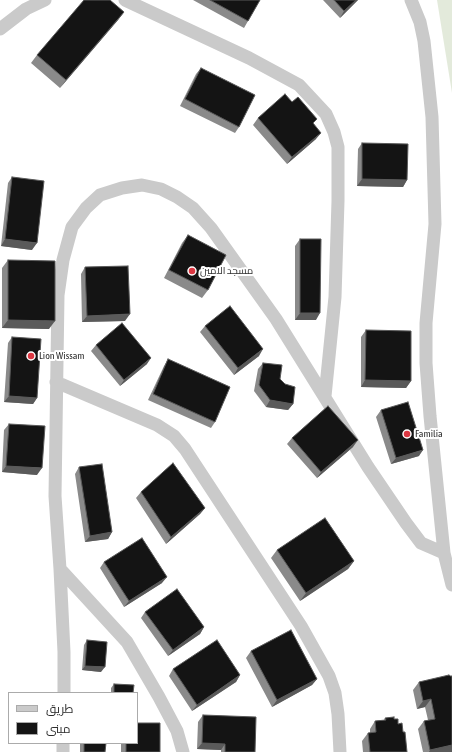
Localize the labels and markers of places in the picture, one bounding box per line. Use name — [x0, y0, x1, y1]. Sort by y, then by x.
place label: مسجد الامين — [200, 265, 253, 277]
marker: مسجد الامين — [187, 266, 197, 276]
place label: Lion Wissam — [39, 350, 85, 362]
marker: Lion Wissam — [26, 351, 36, 361]
place label: Familia — [415, 428, 443, 440]
marker: Familia — [402, 429, 412, 439]

